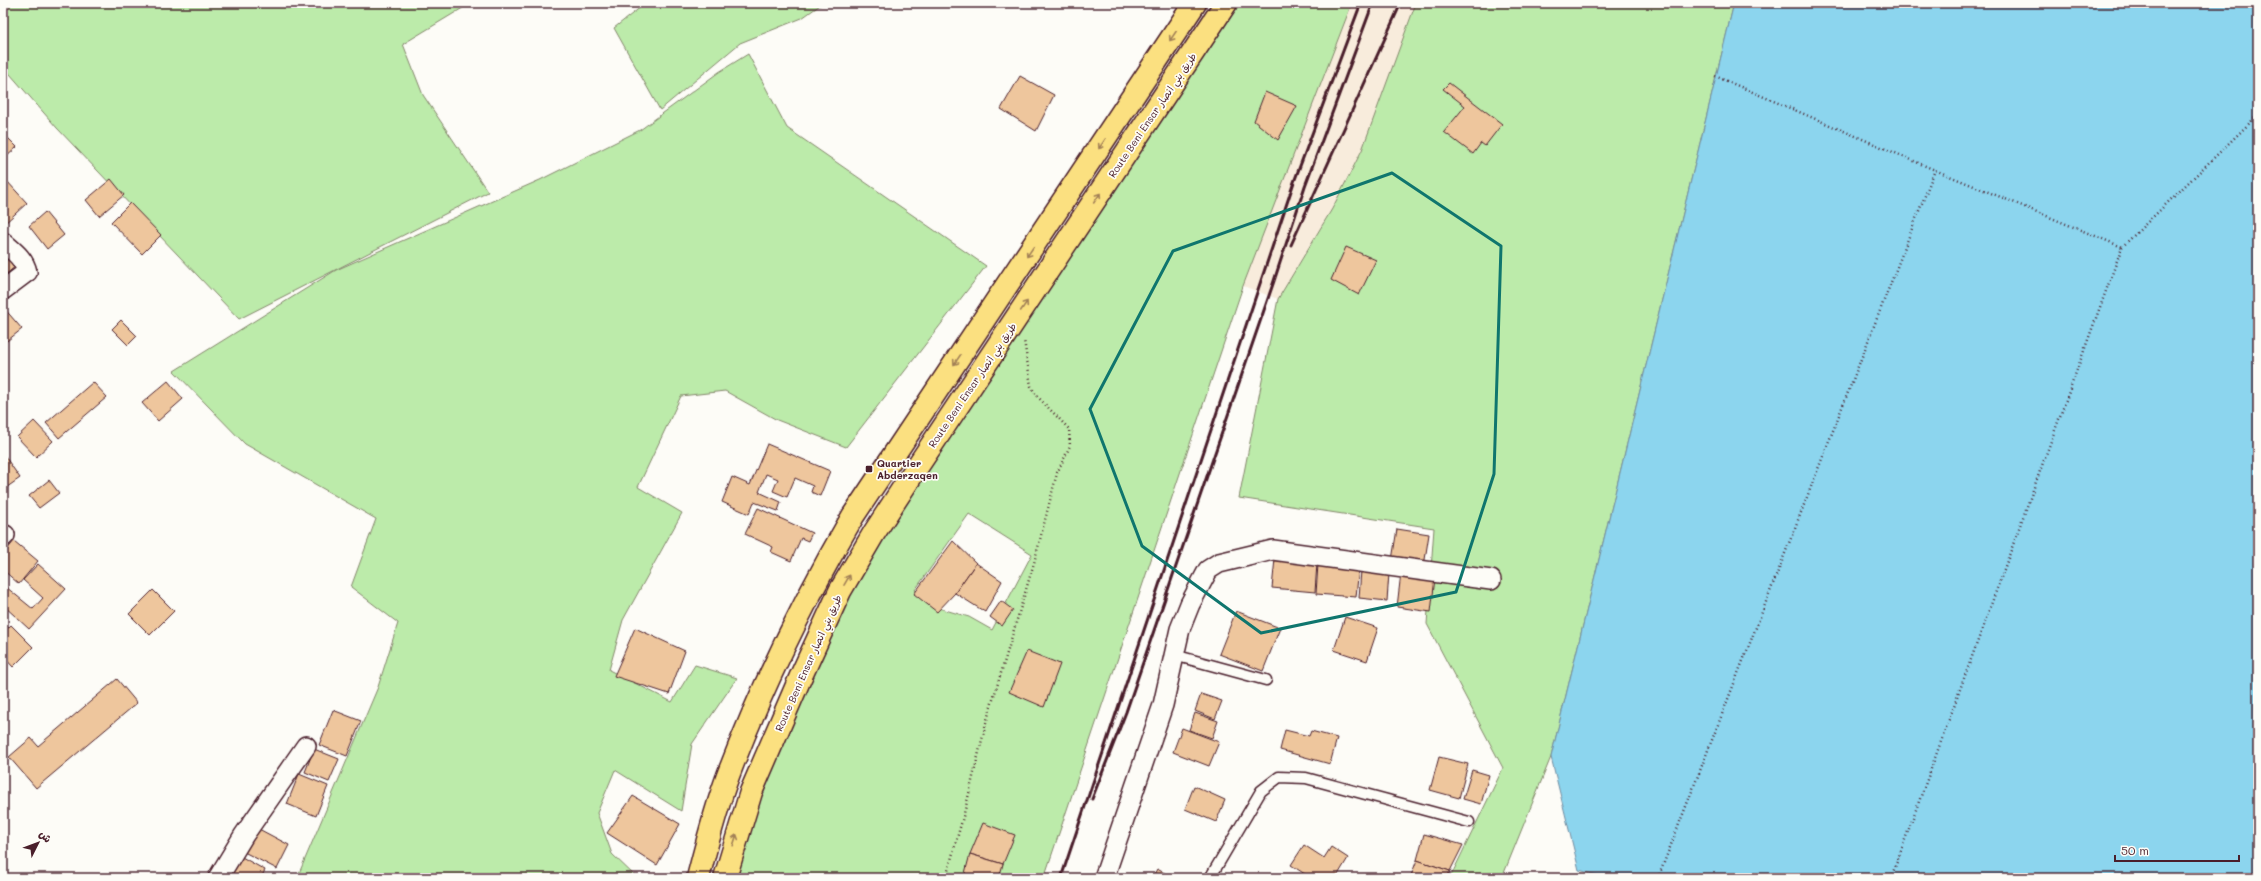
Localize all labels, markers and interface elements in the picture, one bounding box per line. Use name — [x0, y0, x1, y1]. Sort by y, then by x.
one-way arrow — [1169, 30, 1178, 41]
street label: Route Beni Ensar طريق بني انصار — [1105, 50, 1202, 182]
one-way arrow — [1098, 138, 1106, 149]
one-way arrow — [1093, 193, 1101, 204]
one-way arrow — [1025, 246, 1033, 258]
one-way arrow — [1020, 301, 1028, 312]
street label: Route Beni Ensar طريق بني انصار — [925, 320, 1022, 452]
one-way arrow — [953, 354, 961, 365]
place label: Quartier Abderzaqen — [877, 456, 938, 482]
marker: Quartier Abderzaqen — [864, 464, 874, 474]
one-way arrow — [843, 574, 851, 586]
street label: Route Beni Ensar طريق بني انصار — [771, 593, 847, 735]
north arrow — [18, 823, 58, 863]
text: ش — [36, 826, 55, 845]
one-way arrow — [732, 834, 739, 847]
scale bar — [2115, 837, 2239, 863]
text: 50 m — [2121, 842, 2149, 858]

